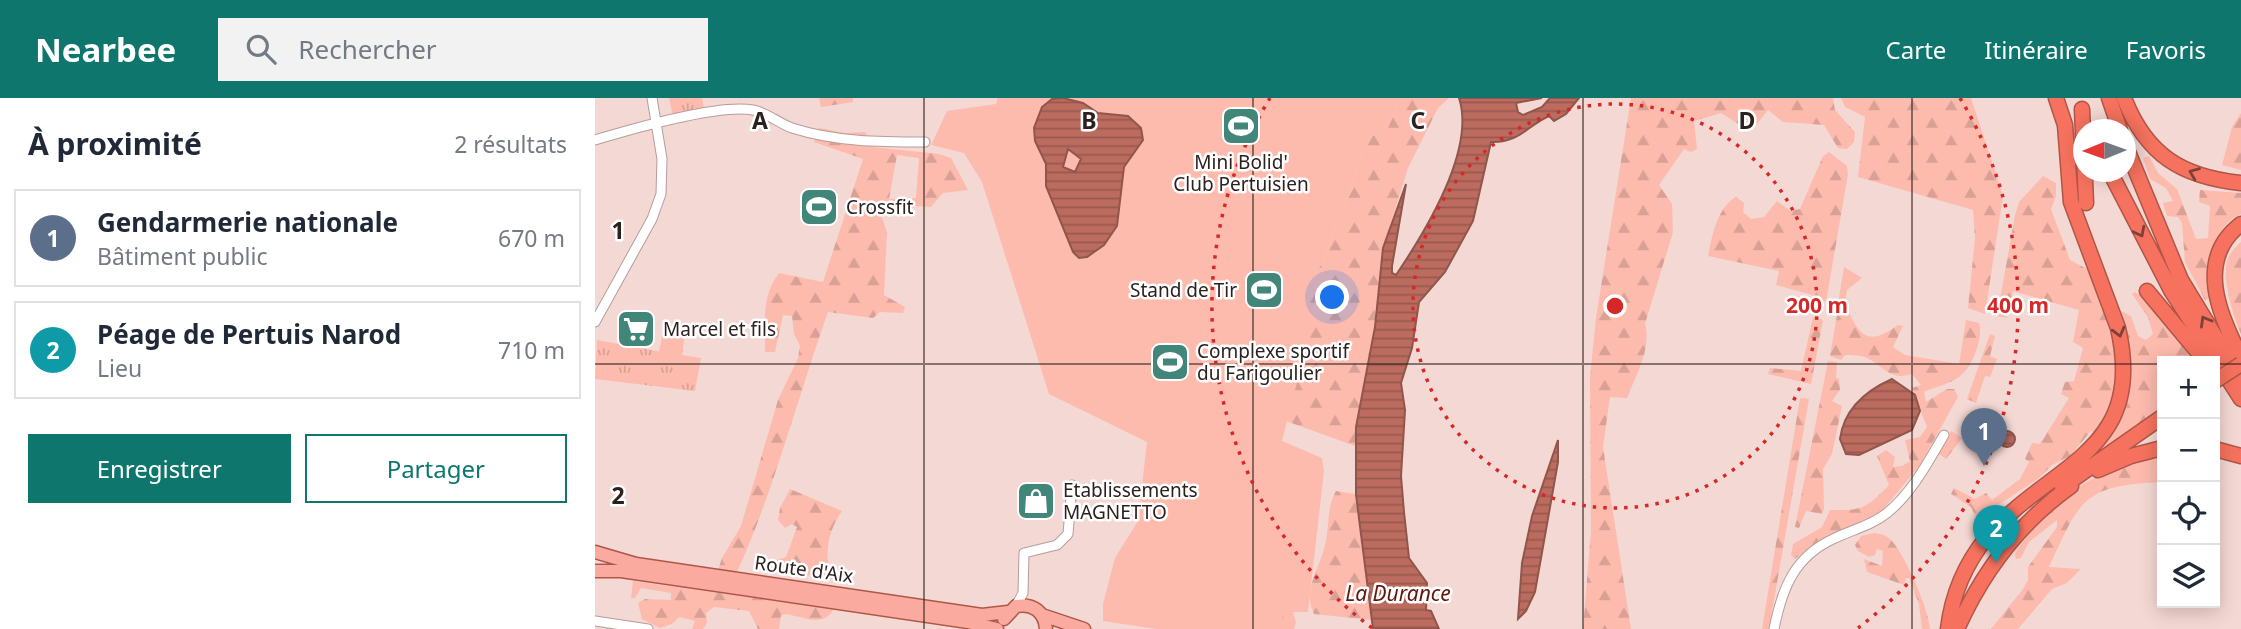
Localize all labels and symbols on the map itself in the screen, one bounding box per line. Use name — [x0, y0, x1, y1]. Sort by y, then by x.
text: A — [752, 104, 768, 136]
text: B — [1081, 104, 1097, 136]
text: C — [1411, 104, 1426, 136]
text: D — [1739, 104, 1755, 136]
sports icon: Mini Bolid' Club Pertuisien — [1220, 105, 1262, 147]
north arrow — [2073, 119, 2136, 182]
place label: Mini Bolid' Club Pertuisien — [1173, 149, 1309, 197]
one-way arrow — [2189, 167, 2201, 181]
sports icon: Crossfit — [798, 186, 840, 228]
place label: Crossfit — [846, 194, 914, 220]
text: 1 — [611, 214, 625, 246]
one-way arrow — [2131, 225, 2145, 238]
sports icon: Stand de Tir — [1243, 269, 1285, 311]
place label: Stand de Tir — [1130, 277, 1237, 303]
your location — [1315, 280, 1349, 314]
text: 200 m — [1786, 291, 1848, 319]
text: 400 m — [1987, 291, 2049, 319]
centre of rings — [1603, 294, 1627, 318]
supermarket icon: Marcel et fils — [615, 308, 657, 350]
place label: Marcel et fils — [663, 316, 776, 342]
one-way arrow — [2200, 316, 2213, 328]
one-way arrow — [2110, 325, 2125, 337]
place label: Complexe sportif du Farigoulier — [1197, 338, 1350, 386]
sports icon: Complexe sportif du Farigoulier — [1149, 341, 1191, 383]
pin: 1 — [1961, 408, 2007, 466]
place label: Etablissements MAGNETTO — [1063, 477, 1198, 525]
text: 2 — [611, 479, 625, 511]
shop icon: Etablissements MAGNETTO — [1015, 480, 1057, 522]
pin: 2 — [1973, 505, 2019, 563]
street label: Route d'Aix — [753, 549, 855, 589]
water label: La Durance — [1345, 579, 1451, 607]

